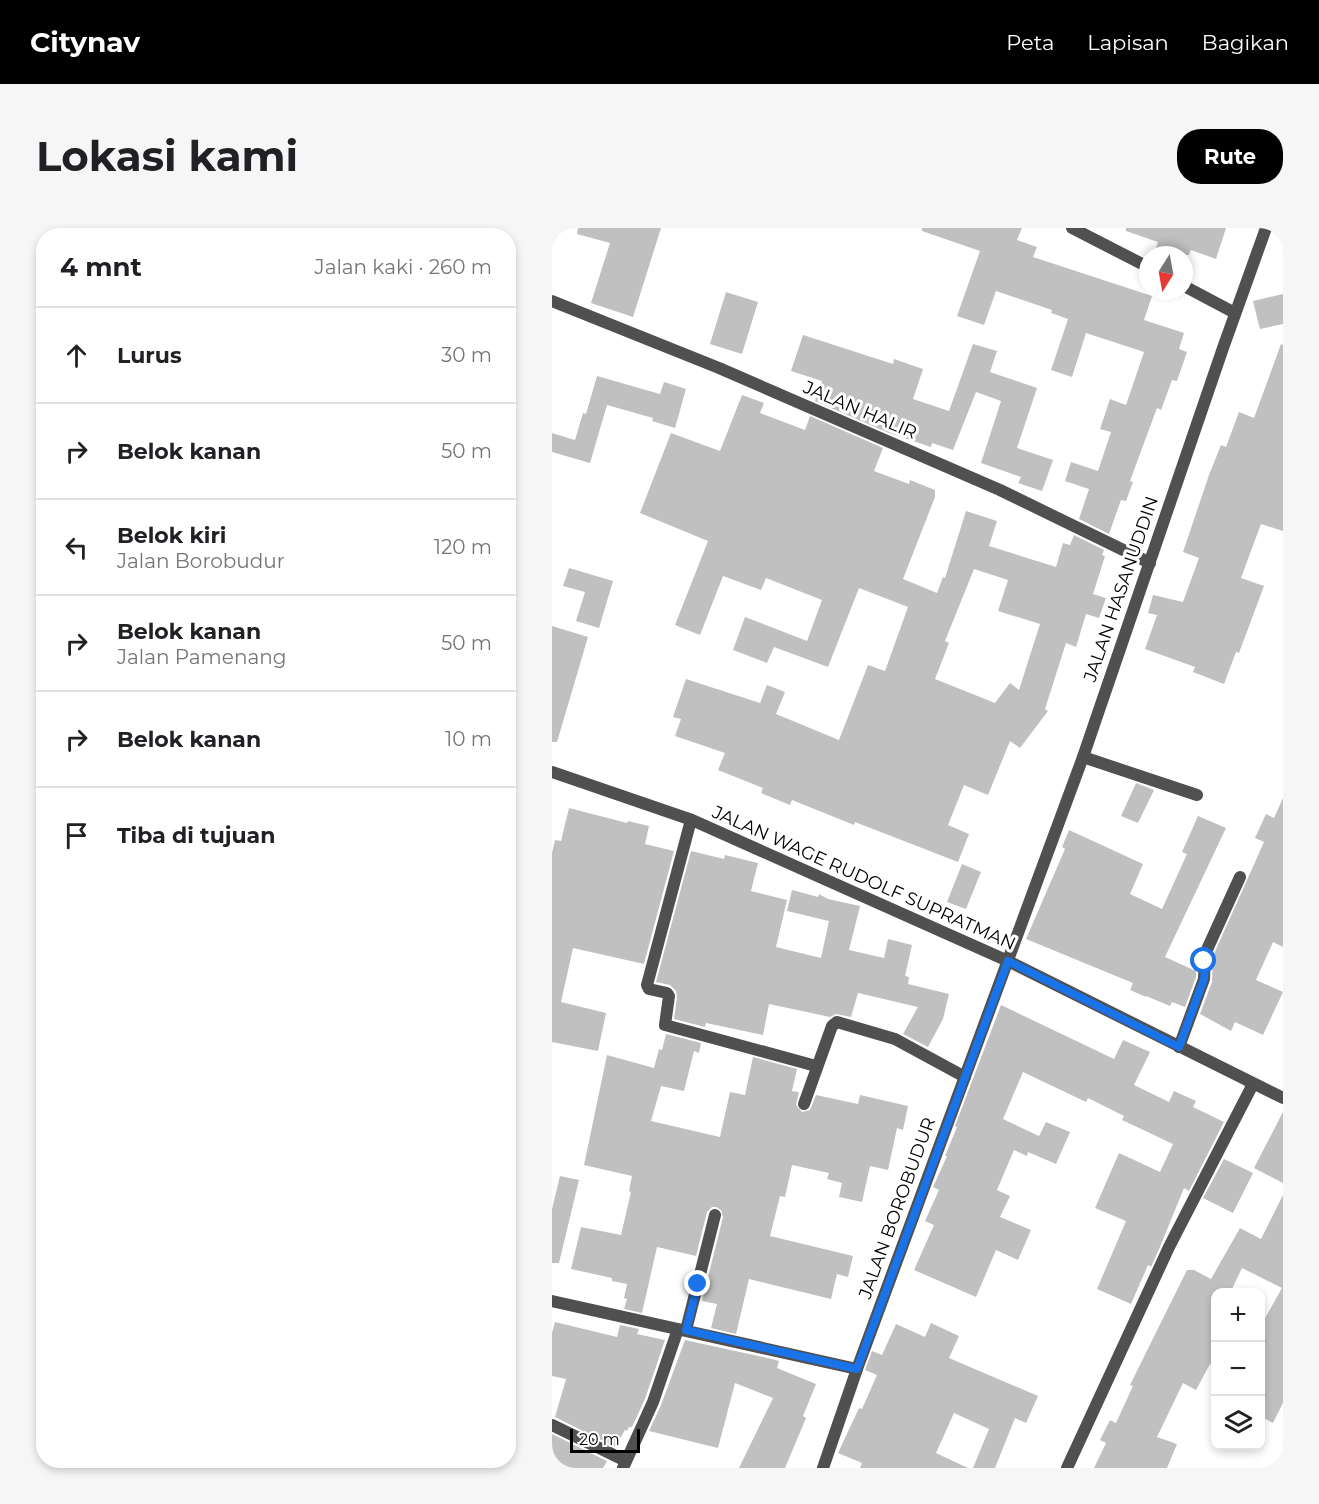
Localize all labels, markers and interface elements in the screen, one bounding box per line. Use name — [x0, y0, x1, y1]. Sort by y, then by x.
text: Citynav — [30, 25, 140, 59]
text: Peta — [1006, 30, 1054, 55]
text: Lapisan — [1087, 30, 1169, 55]
text: Bagikan — [1202, 30, 1289, 55]
button: Rute — [1177, 129, 1283, 184]
text: Lokasi kami — [36, 130, 298, 182]
north arrow — [1139, 246, 1193, 300]
text: 4 mnt — [60, 251, 142, 283]
text: Jalan kaki · 260 m — [315, 255, 492, 279]
icon: ahead — [60, 339, 93, 372]
text: Lurus — [117, 342, 182, 369]
text: 30 m — [441, 343, 492, 367]
street label: JALAN HALIR — [799, 376, 920, 444]
icon: right — [60, 435, 93, 468]
text: Belok kanan — [117, 438, 261, 465]
text: 50 m — [441, 439, 492, 463]
street label: JALAN HASANUDDIN — [1079, 493, 1163, 686]
text: Belok kiri — [117, 522, 226, 549]
icon: left — [60, 531, 93, 564]
text: 120 m — [434, 535, 492, 559]
text: Jalan Borobudur — [117, 549, 285, 573]
text: Belok kanan — [117, 618, 261, 645]
icon: right — [60, 627, 93, 660]
text: 50 m — [441, 631, 492, 655]
text: Jalan Pamenang — [117, 645, 286, 669]
icon: right — [60, 723, 93, 756]
text: Belok kanan — [117, 726, 261, 753]
text: 10 m — [445, 727, 492, 751]
street label: JALAN WAGE RUDOLF SUPRATMAN — [708, 801, 1019, 955]
icon: arrive — [60, 819, 93, 852]
text: Tiba di tujuan — [117, 822, 275, 849]
route start — [1190, 947, 1216, 973]
street label: JALAN BOROBUDUR — [854, 1114, 940, 1303]
route end — [684, 1270, 710, 1296]
map controls — [1211, 1288, 1265, 1450]
button: + — [1211, 1288, 1265, 1342]
button: − — [1211, 1342, 1265, 1396]
button: layers — [1211, 1396, 1265, 1450]
scale bar — [570, 1426, 640, 1454]
text: 20 m — [579, 1430, 620, 1449]

